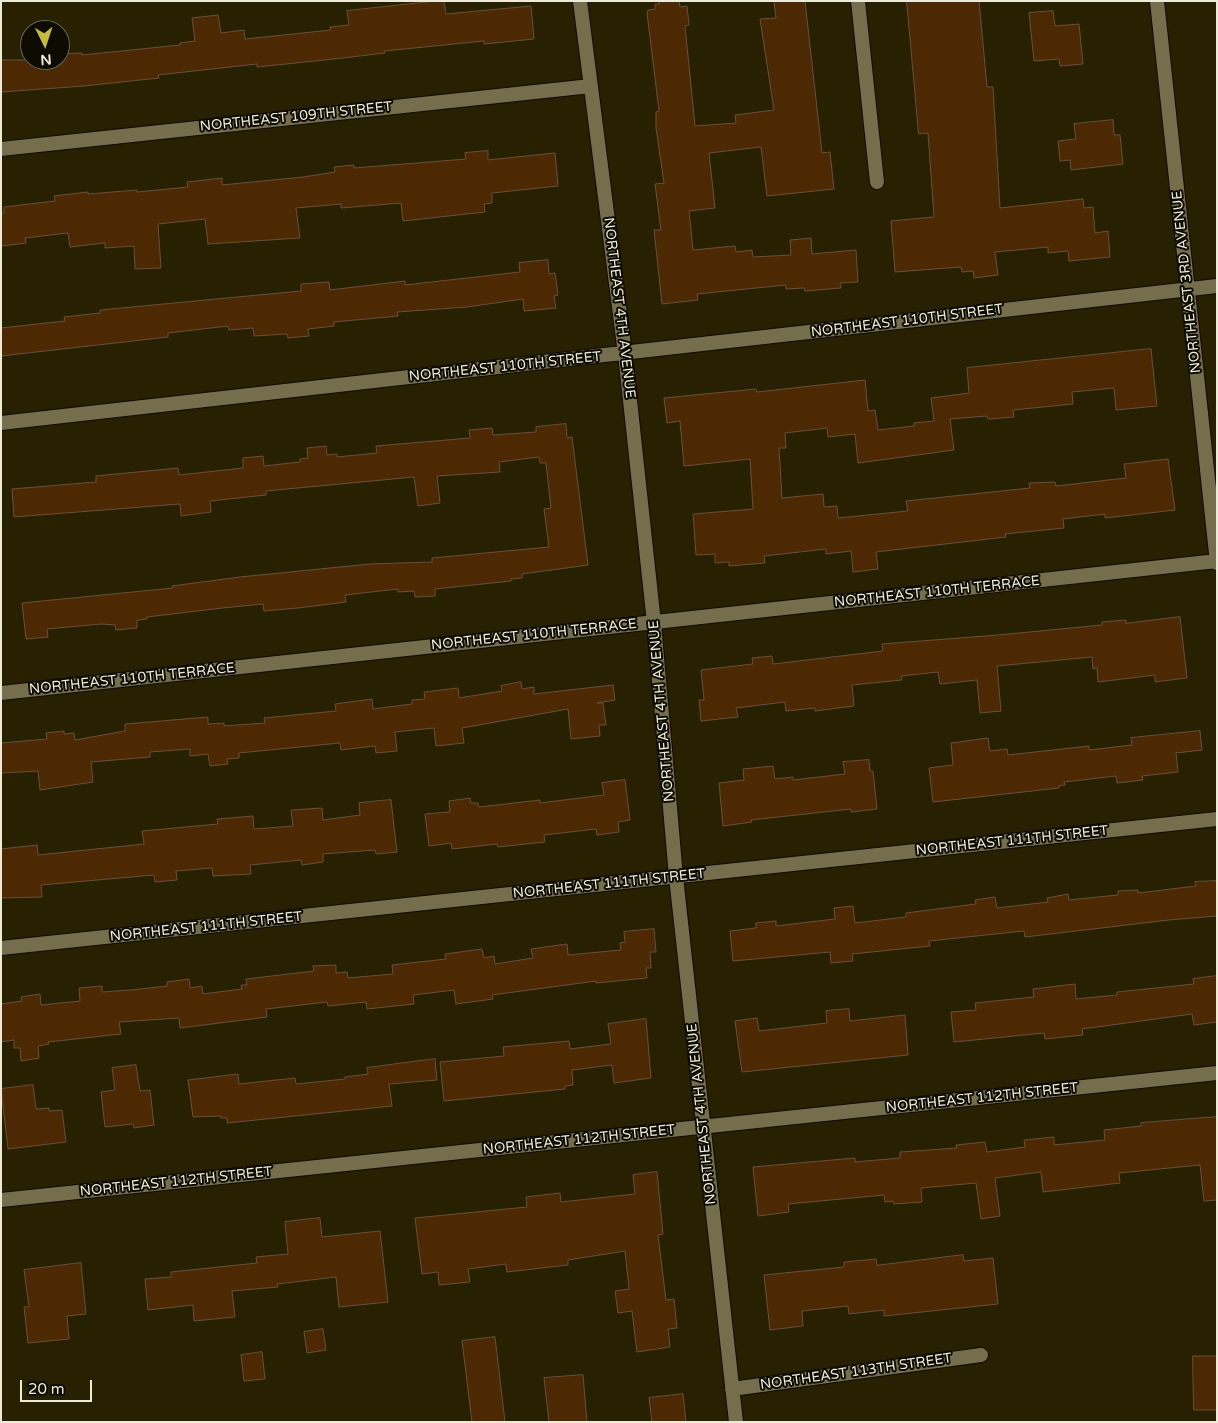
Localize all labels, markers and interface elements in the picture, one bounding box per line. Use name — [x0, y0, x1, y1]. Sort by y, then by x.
north arrow — [20, 20, 70, 70]
text: N — [40, 51, 52, 68]
street label: NORTHEAST 109TH STREET — [199, 99, 393, 135]
street label: NORTHEAST 3RD AVENUE — [1169, 190, 1205, 374]
street label: NORTHEAST 4TH AVENUE — [600, 217, 638, 399]
street label: NORTHEAST 110TH STREET — [810, 301, 1004, 341]
street label: NORTHEAST 110TH STREET — [408, 349, 602, 385]
street label: NORTHEAST 110TH TERRACE — [833, 573, 1041, 611]
street label: NORTHEAST 110TH TERRACE — [430, 616, 638, 654]
street label: NORTHEAST 4TH AVENUE — [646, 620, 678, 802]
street label: NORTHEAST 110TH TERRACE — [28, 660, 236, 698]
street label: NORTHEAST 111TH STREET — [915, 823, 1109, 859]
street label: NORTHEAST 111TH STREET — [512, 866, 706, 902]
street label: NORTHEAST 111TH STREET — [109, 909, 303, 945]
street label: NORTHEAST 4TH AVENUE — [684, 1023, 720, 1205]
street label: NORTHEAST 112TH STREET — [885, 1080, 1079, 1116]
street label: NORTHEAST 112TH STREET — [482, 1122, 676, 1158]
street label: NORTHEAST 112TH STREET — [79, 1164, 273, 1200]
street label: NORTHEAST 113TH STREET — [759, 1350, 953, 1394]
scale bar — [22, 1370, 95, 1402]
text: 20 m — [28, 1380, 65, 1398]

